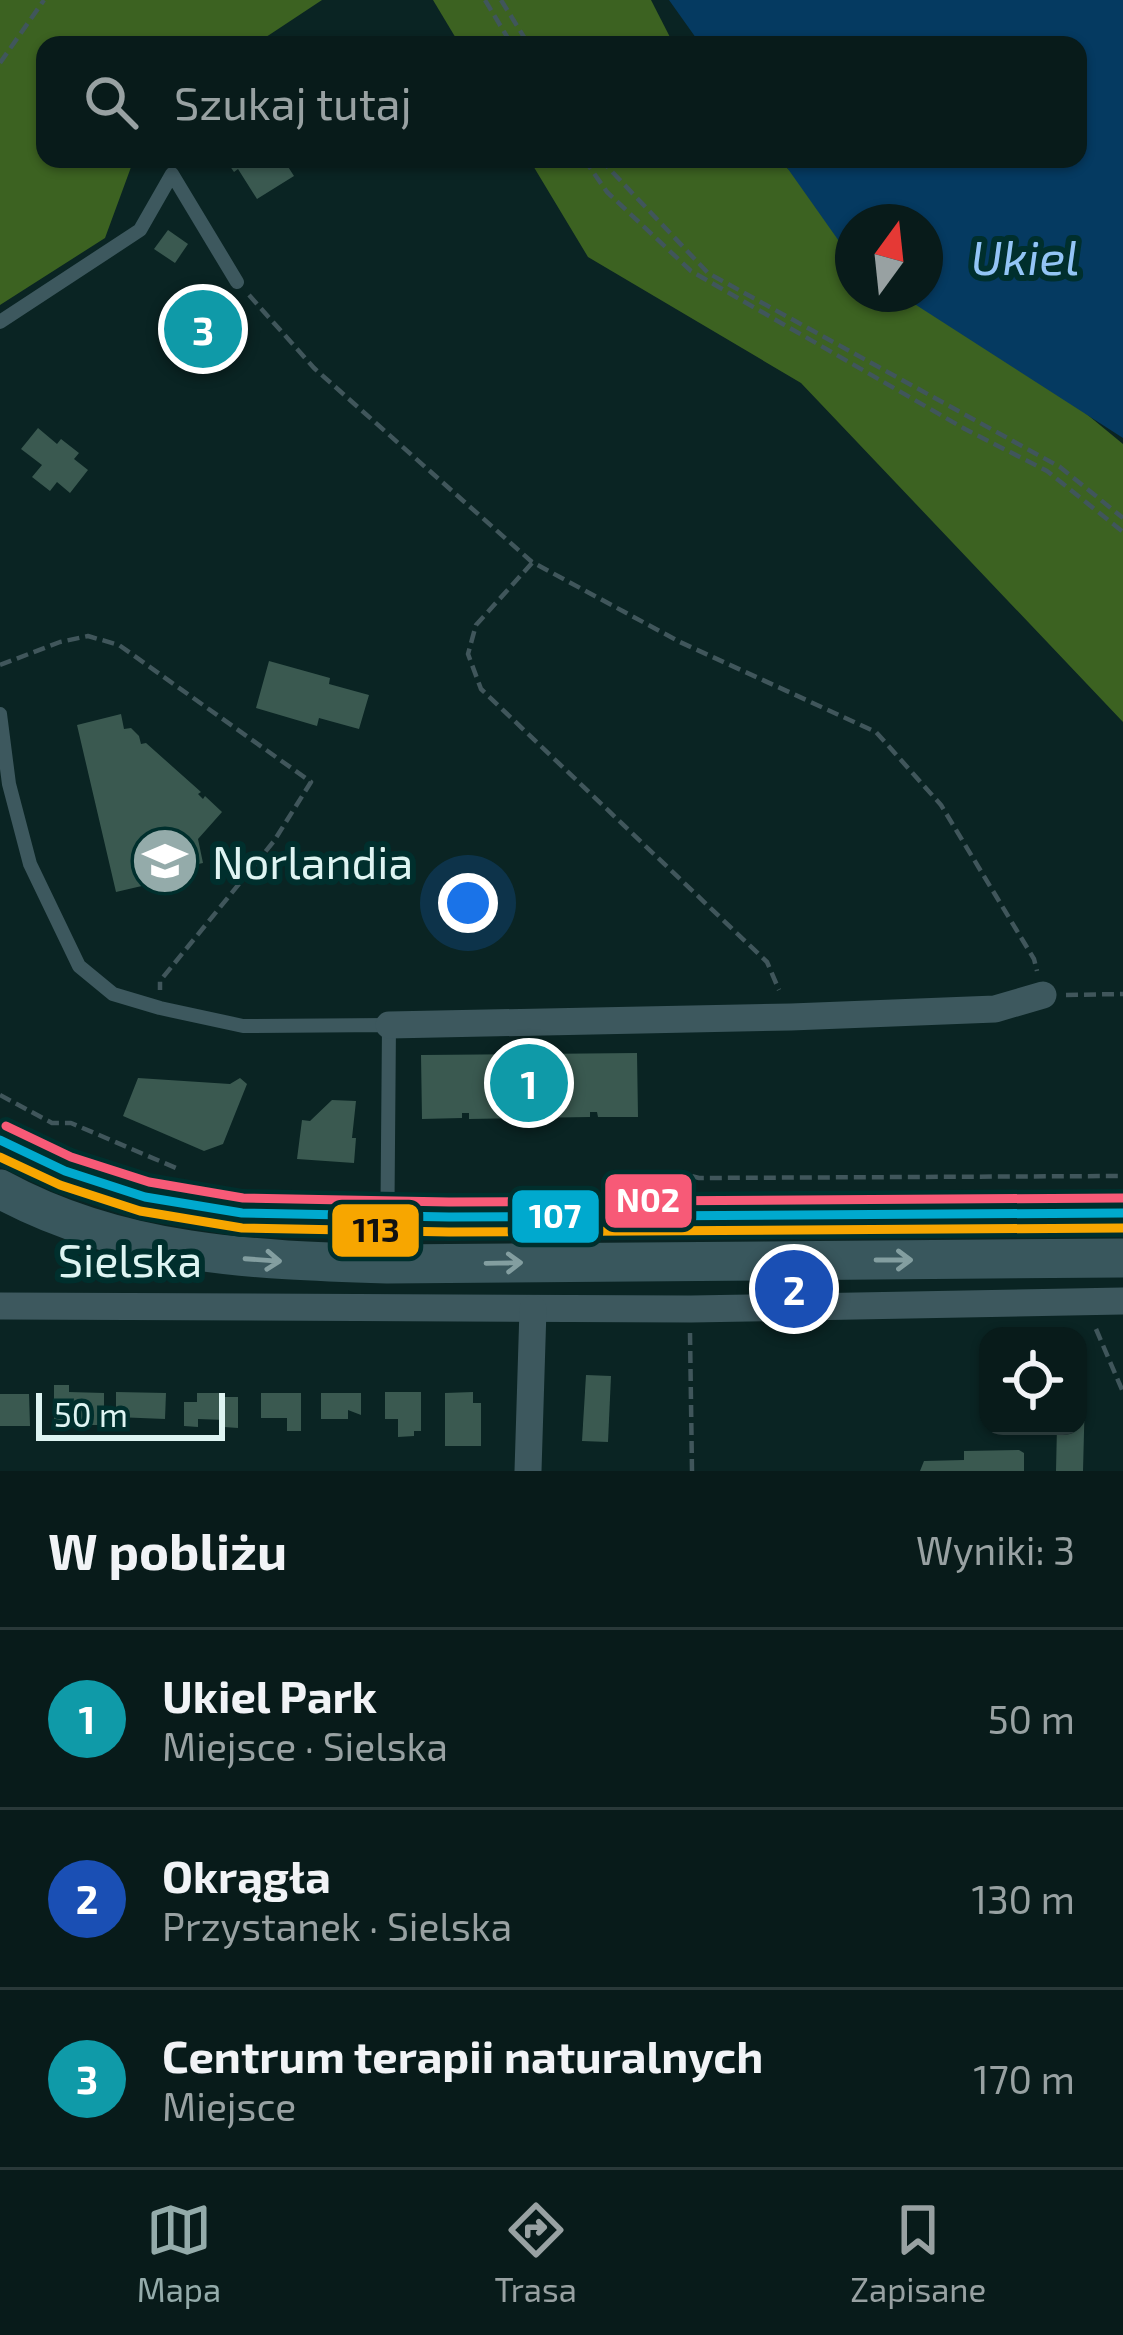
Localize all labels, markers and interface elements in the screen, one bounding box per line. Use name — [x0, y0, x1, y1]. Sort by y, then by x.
search box — [36, 36, 1087, 168]
icon: search — [78, 69, 144, 135]
text: Szukaj tutaj — [174, 75, 412, 129]
north arrow — [835, 204, 943, 312]
water label: Ukiel — [971, 227, 1079, 285]
pin: 3 — [164, 284, 242, 374]
school or university icon: Norlandia — [130, 826, 200, 896]
place label: Norlandia — [212, 834, 413, 888]
your location — [438, 873, 498, 933]
pin: 1 — [490, 1038, 568, 1128]
line badge: N02 — [603, 1172, 694, 1230]
text: N02 — [616, 1179, 680, 1219]
line badge: 107 — [510, 1188, 601, 1245]
text: 107 — [529, 1195, 581, 1235]
line badge: 113 — [330, 1202, 421, 1259]
text: 113 — [352, 1209, 400, 1249]
street label: Sielska — [58, 1232, 202, 1286]
pin: 2 — [755, 1244, 833, 1334]
one-way arrow — [243, 1248, 282, 1271]
one-way arrow — [874, 1248, 913, 1271]
one-way arrow — [484, 1252, 523, 1274]
map controls — [979, 1327, 1087, 1435]
button: locate — [979, 1327, 1087, 1435]
scale bar — [36, 1387, 225, 1440]
text: 50 m — [54, 1394, 128, 1434]
text: W pobliżu — [48, 1519, 287, 1580]
text: Wyniki: 3 — [916, 1526, 1075, 1573]
text: Ukiel Park — [162, 1668, 377, 1722]
text: 1 — [79, 1695, 95, 1742]
text: 50 m — [988, 1695, 1075, 1742]
text: Miejsce · Sielska — [162, 1722, 448, 1769]
text: Okrągła — [162, 1848, 331, 1902]
text: 2 — [76, 1875, 98, 1922]
text: 130 m — [971, 1875, 1075, 1922]
text: Przystanek · Sielska — [162, 1902, 512, 1949]
text: Centrum terapii naturalnych — [162, 2028, 763, 2082]
text: 3 — [76, 2055, 98, 2102]
text: 170 m — [973, 2055, 1075, 2102]
text: Miejsce — [162, 2082, 296, 2129]
tab: Mapa — [137, 2197, 221, 2309]
tab: Trasa — [495, 2197, 577, 2309]
tab: Zapisane — [850, 2197, 986, 2309]

